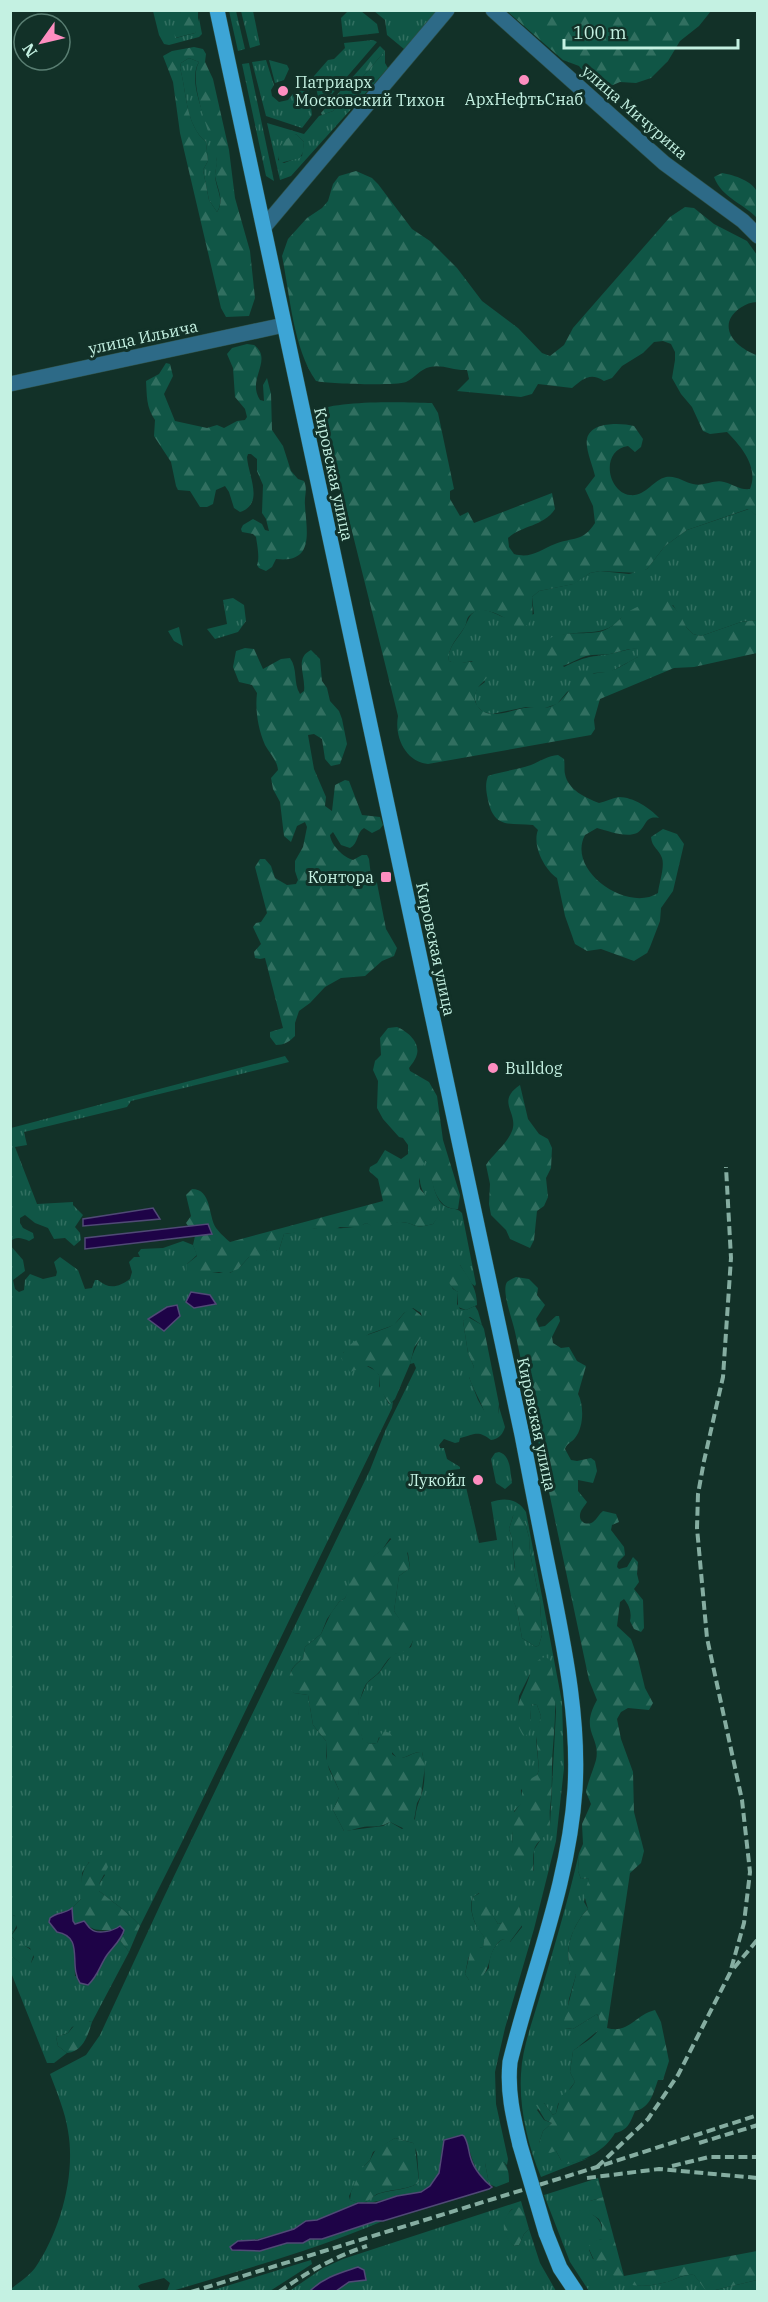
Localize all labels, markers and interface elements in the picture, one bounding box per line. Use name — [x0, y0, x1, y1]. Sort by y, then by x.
north arrow — [12, 12, 72, 72]
scale bar — [564, 12, 738, 50]
text: 100 m — [573, 21, 627, 44]
text: N — [18, 40, 41, 61]
street label: улица Мичурина — [578, 61, 692, 164]
place label: Патриарх Московский Тихон — [295, 72, 445, 110]
marker: АрхНефтьСнаб — [517, 73, 531, 87]
marker: Патриарх Московский Тихон — [276, 84, 290, 98]
place label: АрхНефтьСнаб — [465, 89, 583, 109]
street label: улица Ильича — [86, 316, 200, 358]
street label: Кировская улица — [310, 405, 358, 543]
place label: Контора — [308, 867, 374, 887]
marker: Контора — [379, 870, 393, 884]
street label: Кировская улица — [412, 880, 460, 1018]
place label: Bulldog — [505, 1058, 563, 1078]
marker: Bulldog — [486, 1061, 500, 1075]
street label: Кировская улица — [513, 1355, 561, 1493]
place label: Лукойл — [408, 1470, 466, 1490]
marker: Лукойл — [471, 1473, 485, 1487]

